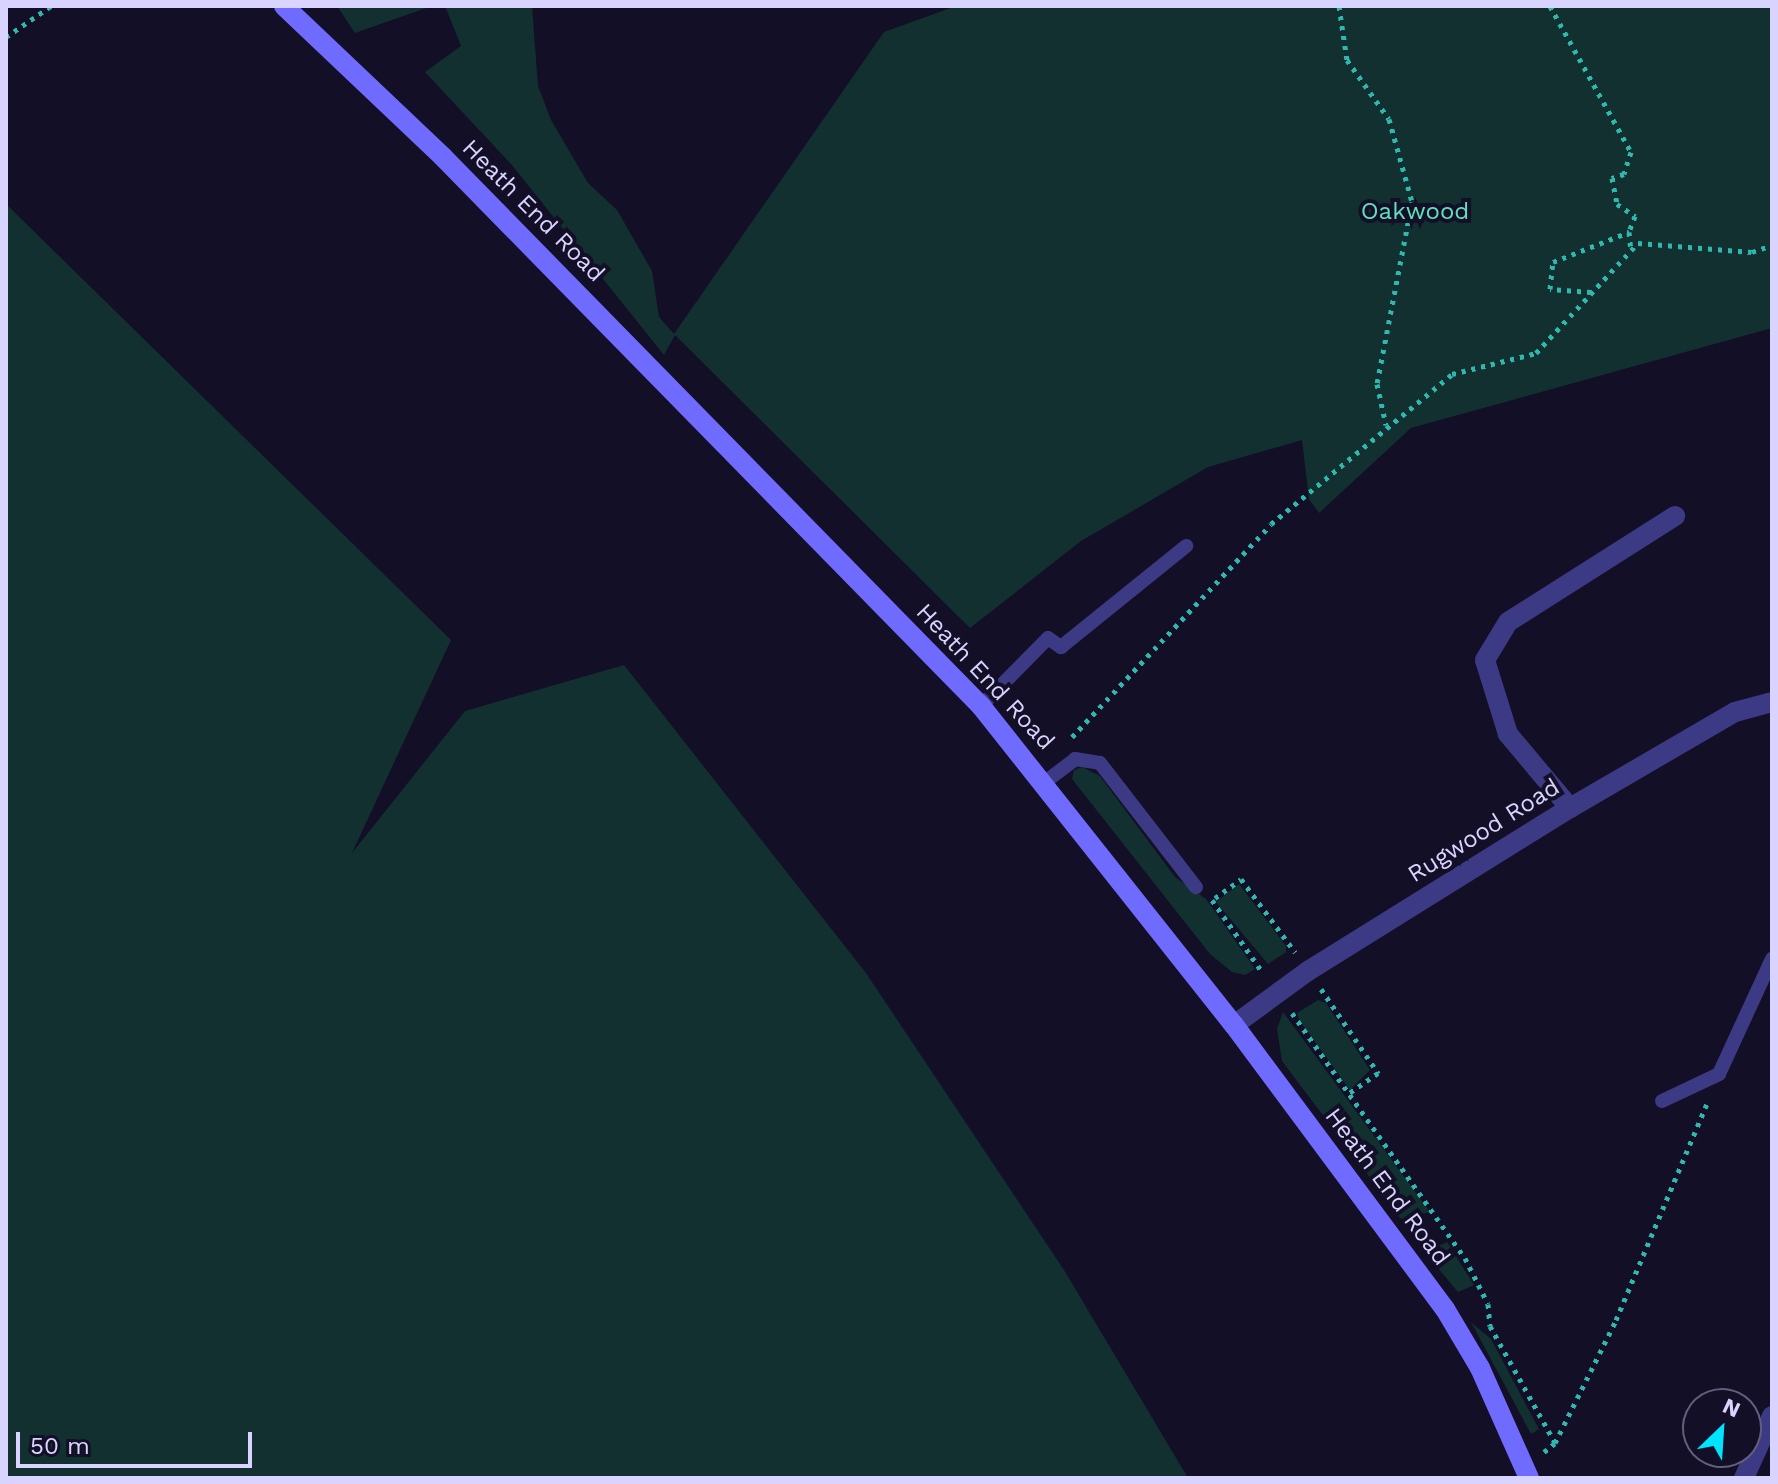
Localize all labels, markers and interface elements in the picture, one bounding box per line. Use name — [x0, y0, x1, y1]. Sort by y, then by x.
street label: Heath End Road — [456, 134, 610, 288]
park label: Oakwood — [1361, 198, 1469, 226]
street label: Heath End Road — [910, 598, 1060, 756]
street label: Rugwood Road — [1403, 773, 1565, 889]
street label: Heath End Road — [1318, 1103, 1456, 1271]
north arrow — [1682, 1388, 1762, 1468]
text: N — [1719, 1393, 1744, 1422]
scale bar — [20, 1416, 256, 1466]
text: 50 m — [30, 1432, 90, 1460]

